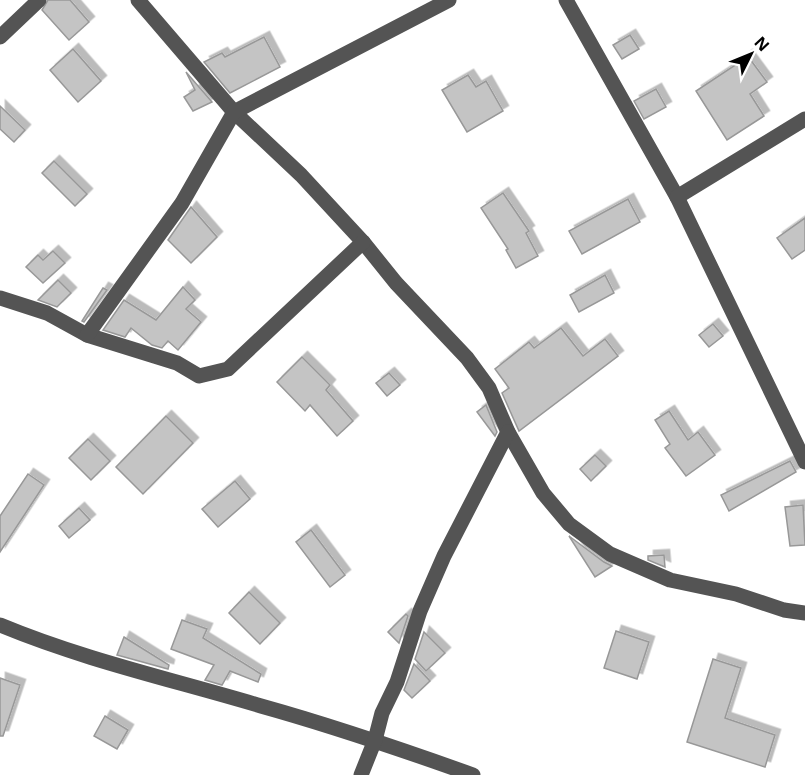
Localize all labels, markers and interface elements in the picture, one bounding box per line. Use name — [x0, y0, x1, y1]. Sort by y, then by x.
north arrow — [721, 24, 781, 84]
text: N — [749, 32, 774, 56]

